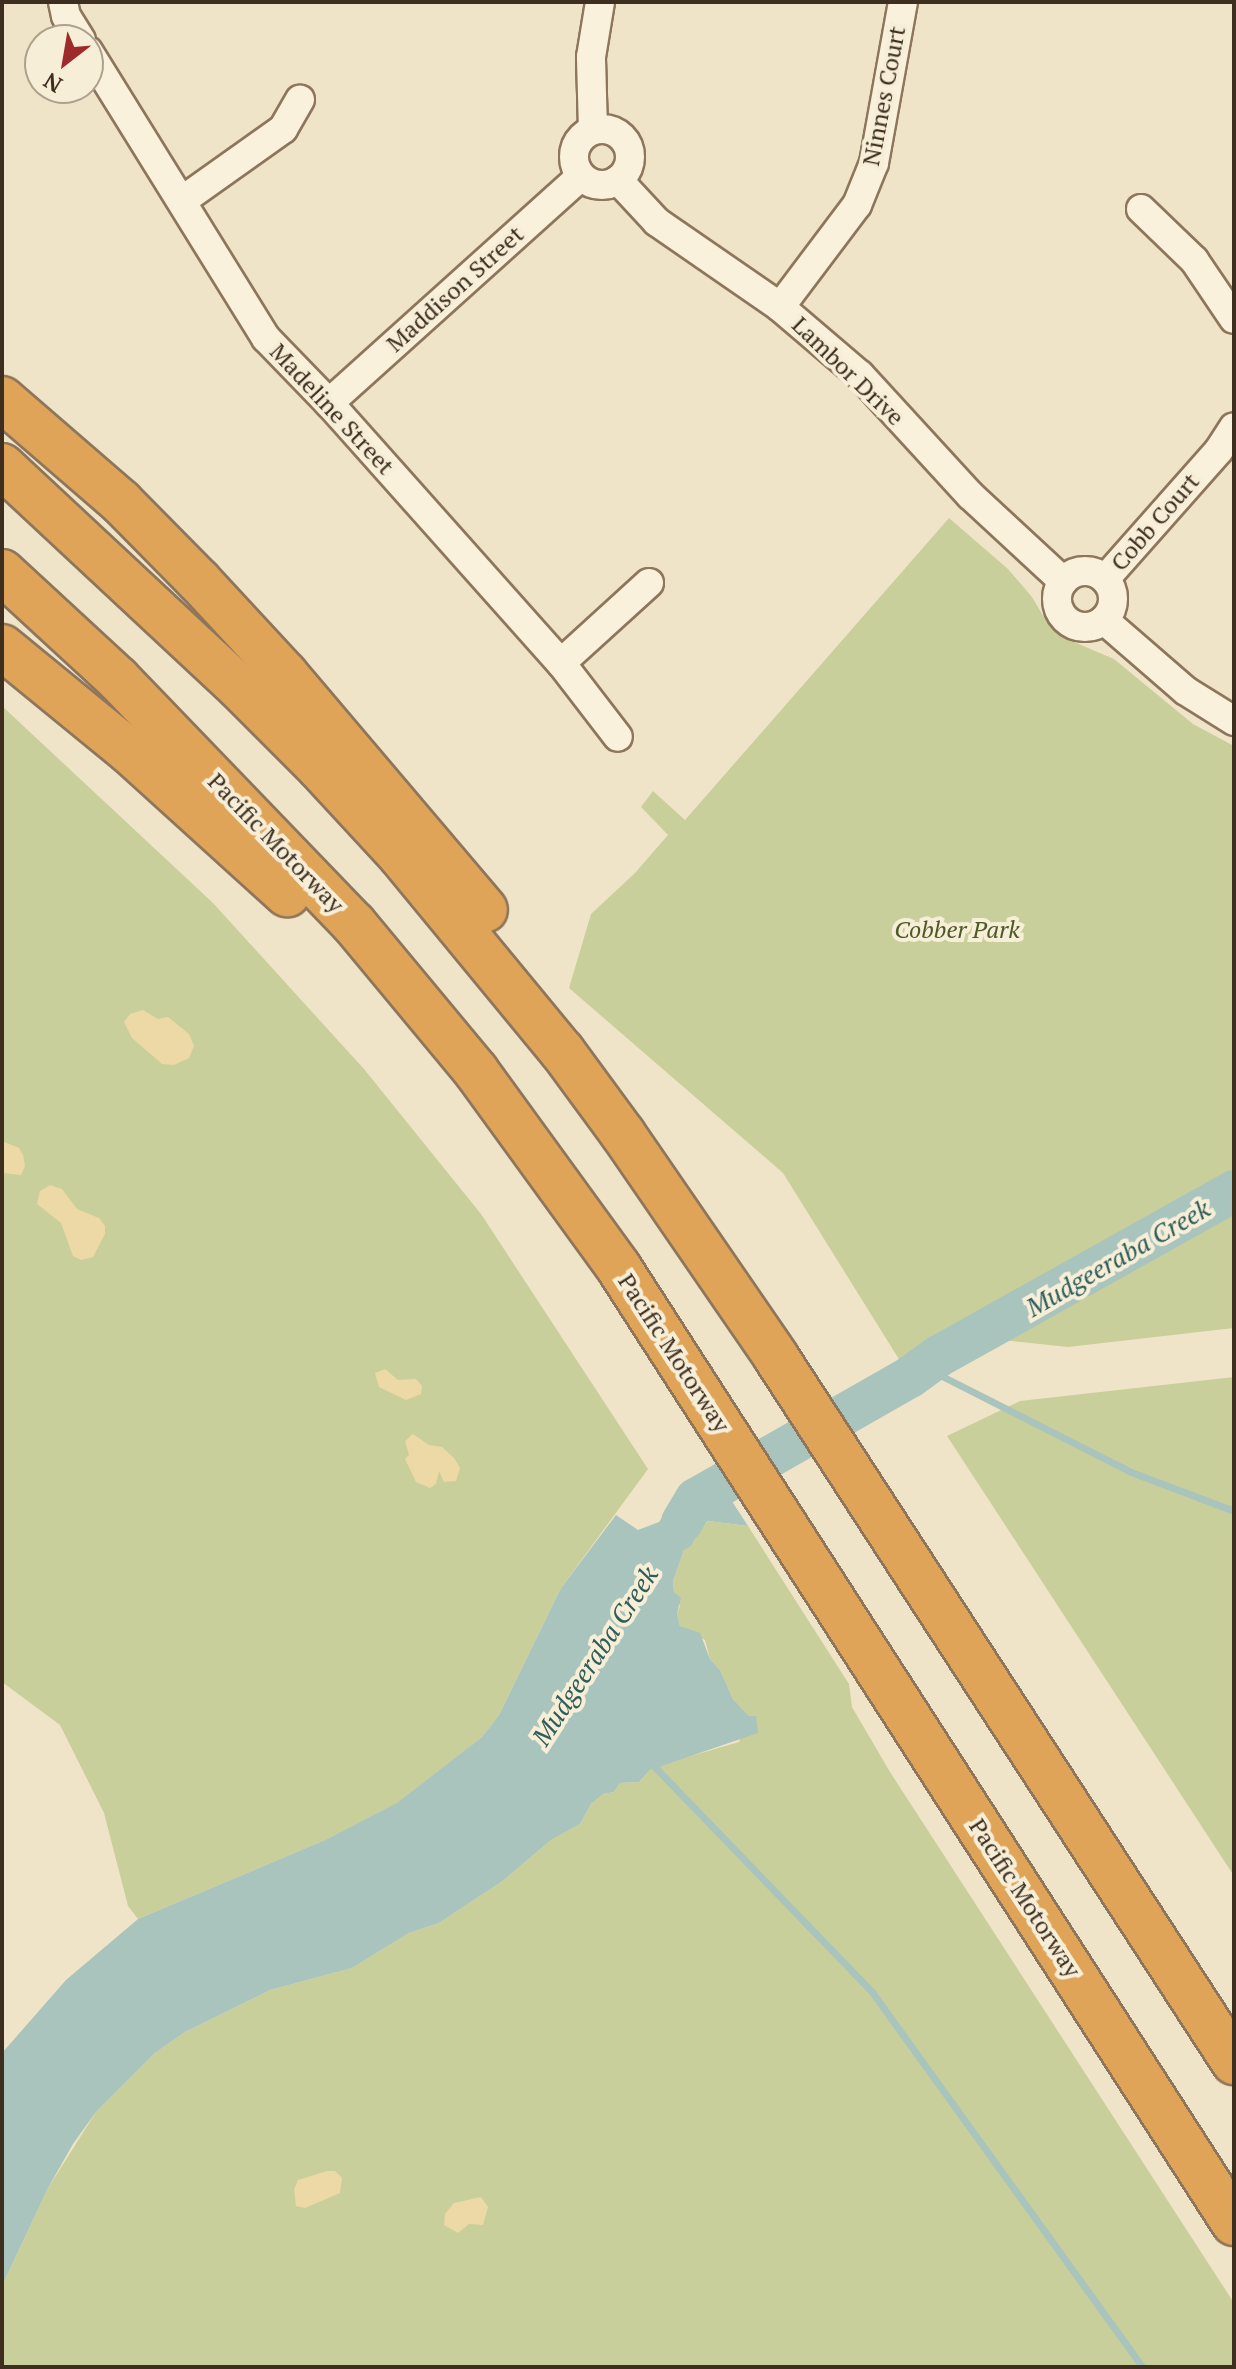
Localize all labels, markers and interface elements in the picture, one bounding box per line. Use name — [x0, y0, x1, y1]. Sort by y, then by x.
north arrow — [24, 24, 104, 104]
street label: Ninnes Court — [856, 24, 912, 168]
text: N — [38, 67, 67, 100]
street label: Maddison Street — [380, 220, 530, 358]
street label: Lambor Drive — [786, 310, 910, 432]
street label: Madeline Street — [264, 337, 400, 481]
street label: Cobb Court — [1105, 467, 1205, 577]
street label: Pacific Motorway — [202, 767, 350, 919]
park label: Cobber Park — [894, 916, 1020, 944]
water label: Mudgeeraba Creek — [1021, 1193, 1215, 1323]
street label: Pacific Motorway — [612, 1268, 736, 1438]
water label: Mudgeeraba Creek — [526, 1561, 664, 1751]
street label: Pacific Motorway — [963, 1813, 1087, 1983]

